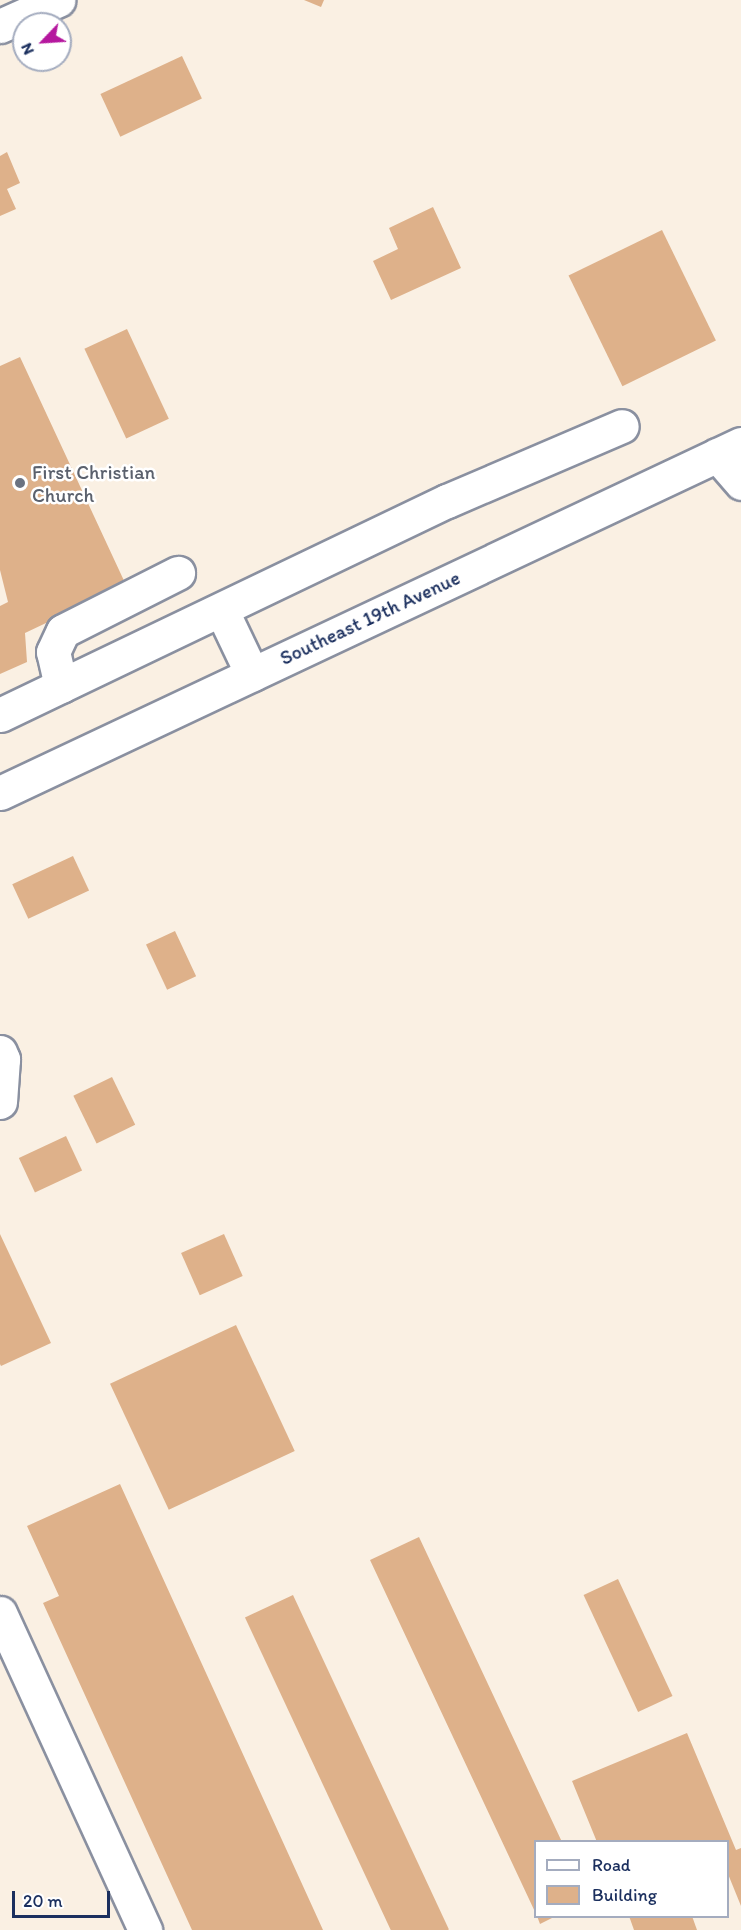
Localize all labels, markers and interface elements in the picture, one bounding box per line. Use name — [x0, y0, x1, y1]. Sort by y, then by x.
north arrow — [12, 12, 72, 72]
text: N — [16, 40, 38, 58]
place label: First Christian Church — [32, 460, 155, 507]
marker: First Christian Church — [13, 476, 27, 490]
street label: Southeast 19th Avenue — [276, 566, 464, 670]
legend — [534, 1840, 729, 1918]
text: Road — [592, 1854, 631, 1876]
scale bar — [15, 1879, 112, 1917]
text: Building — [592, 1884, 657, 1906]
text: 20 m — [23, 1890, 63, 1912]

